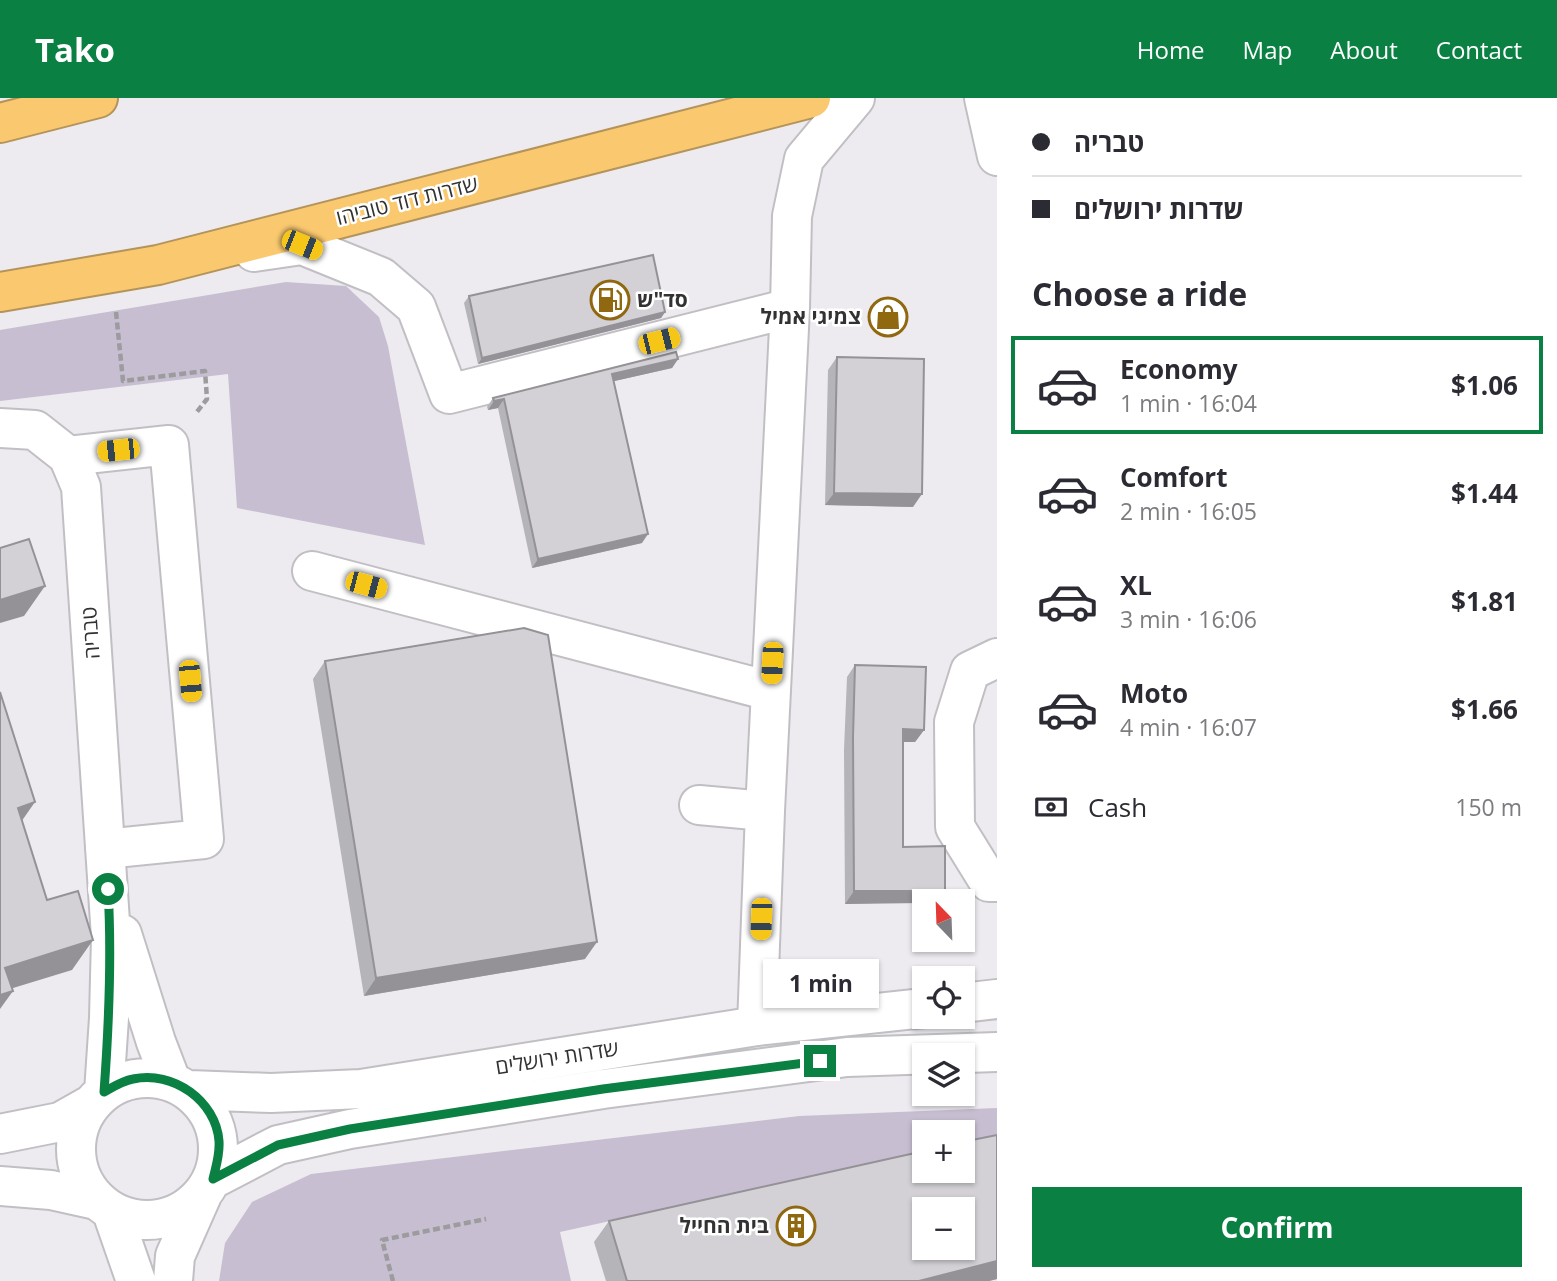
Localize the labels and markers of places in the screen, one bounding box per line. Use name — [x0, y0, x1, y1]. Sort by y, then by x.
fuel station icon: סד"ש — [589, 279, 631, 321]
place label: סד"ש — [637, 285, 688, 313]
shop icon: צמיגי אמיל — [867, 296, 909, 338]
place label: צמיגי אמיל — [760, 302, 861, 330]
building icon: בית החייל — [775, 1205, 817, 1247]
place label: בית החייל — [679, 1211, 769, 1239]

